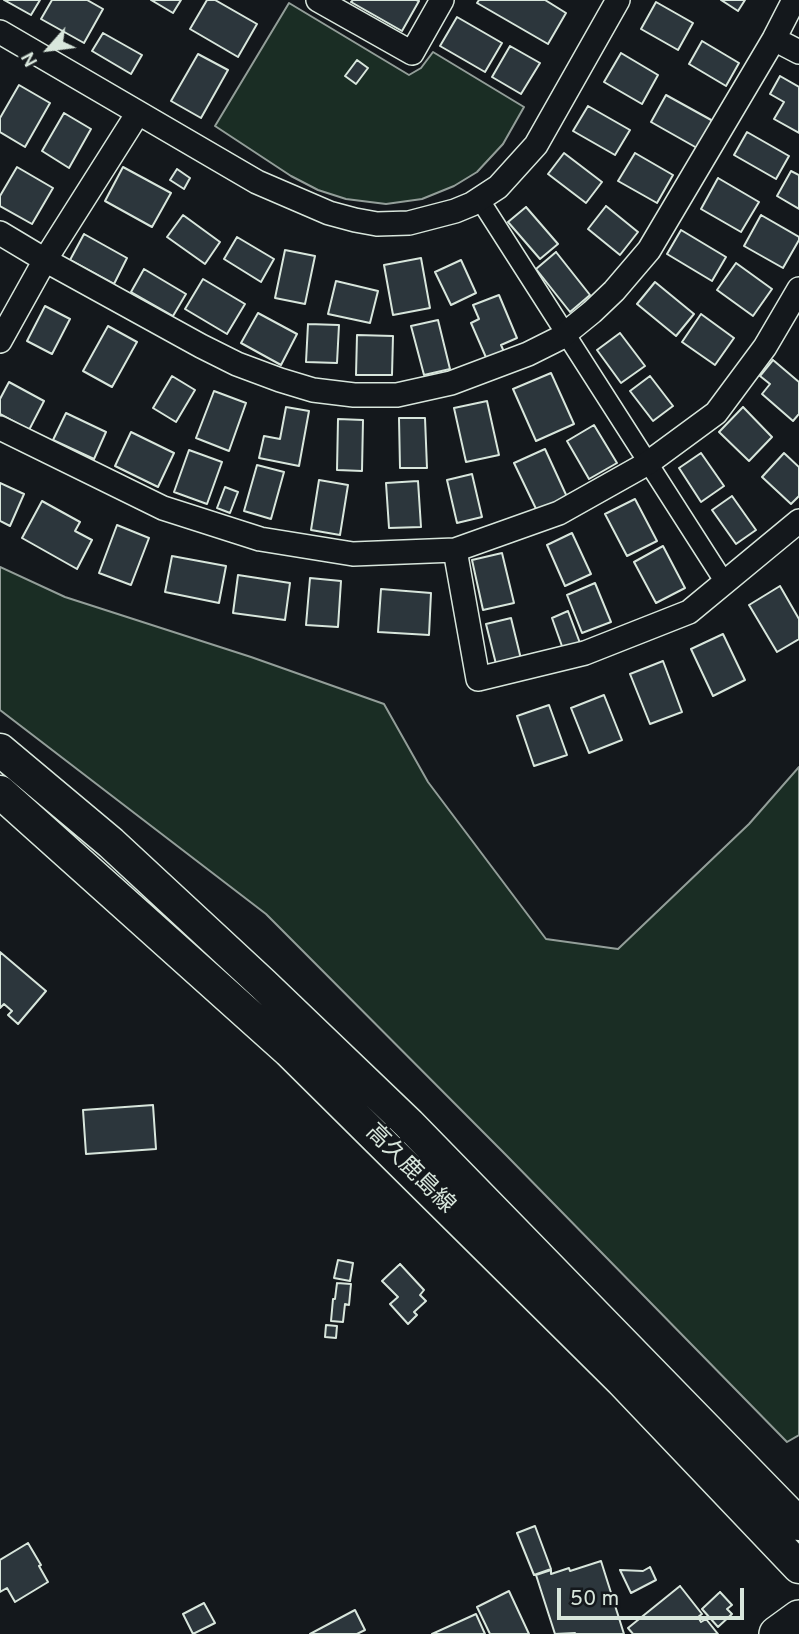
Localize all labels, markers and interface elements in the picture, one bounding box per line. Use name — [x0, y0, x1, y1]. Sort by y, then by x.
north arrow — [14, 14, 84, 84]
text: N — [17, 47, 44, 71]
street label: 高久鹿島線 — [359, 1120, 459, 1220]
scale bar — [561, 1574, 748, 1618]
text: 50 m — [570, 1586, 619, 1613]

